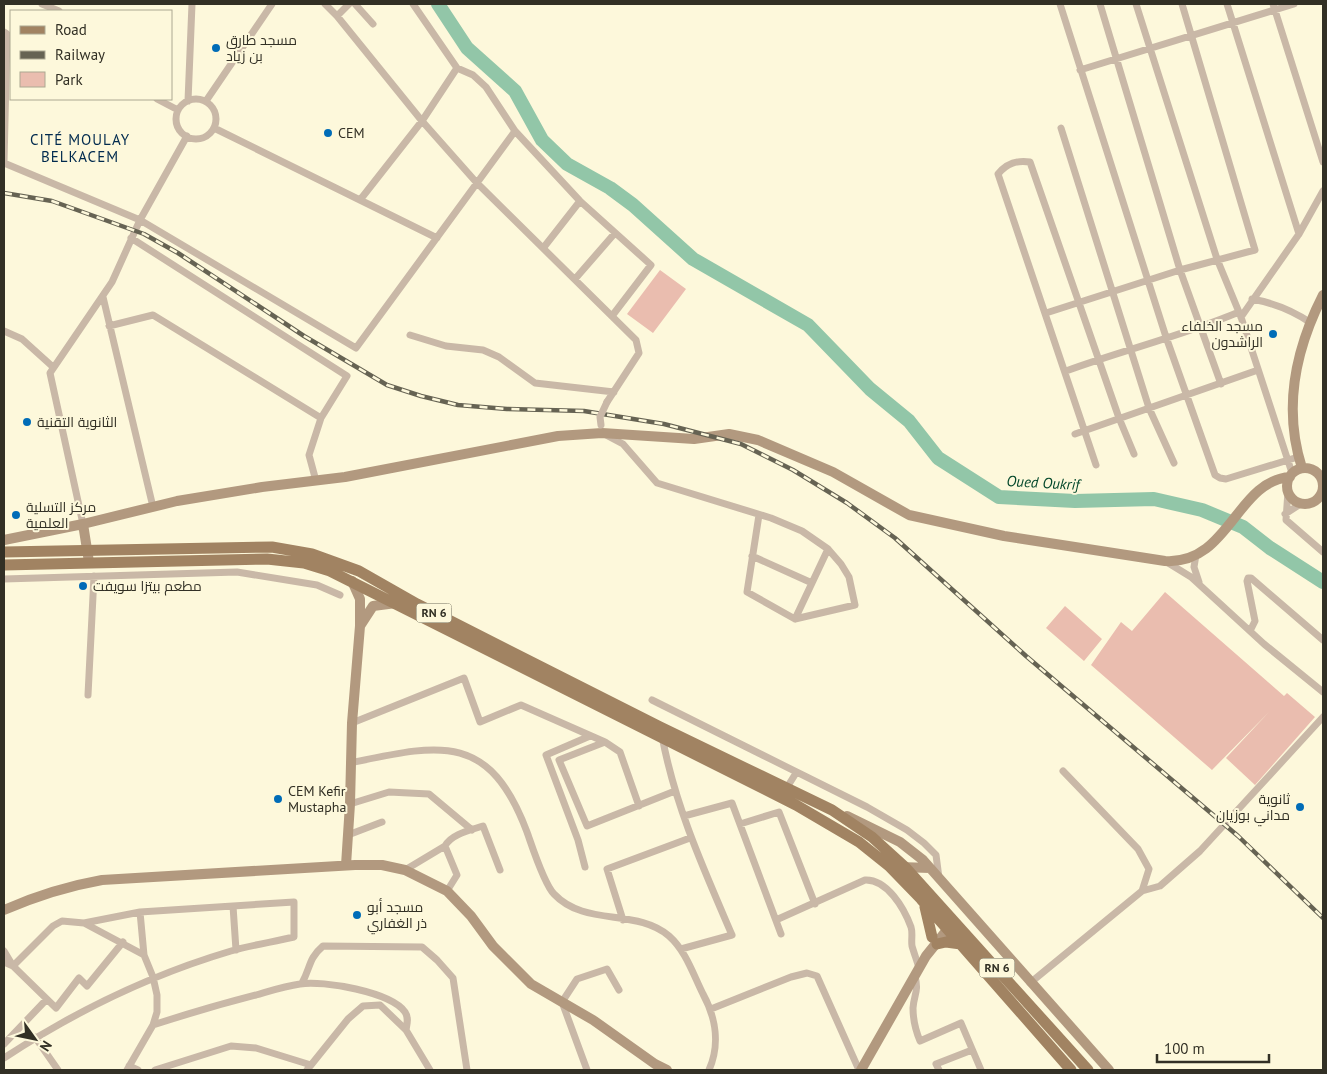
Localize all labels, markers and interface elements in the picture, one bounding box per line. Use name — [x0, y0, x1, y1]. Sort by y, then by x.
legend — [10, 10, 172, 100]
text: Road — [55, 20, 87, 39]
place label: مسجد طارق بن زياد — [226, 31, 297, 65]
marker: مسجد طارق بن زياد — [210, 42, 222, 54]
text: Railway — [55, 45, 105, 64]
text: Park — [55, 70, 83, 89]
place label: CEM — [338, 124, 365, 142]
marker: CEM — [322, 127, 334, 139]
district label: CITÉ MOULAY BELKACEM — [30, 130, 130, 166]
place label: مسجد الخلفاء الراشدون — [1181, 317, 1263, 351]
marker: مسجد الخلفاء الراشدون — [1267, 328, 1279, 340]
place label: الثانوية التقنية — [37, 413, 117, 431]
marker: الثانوية التقنية — [21, 416, 33, 428]
water label: Oued Oukrif — [1006, 471, 1083, 494]
place label: مركز التسلية العلمية — [26, 498, 96, 532]
marker: مركز التسلية العلمية — [10, 509, 22, 521]
place label: مطعم بيتزا سويفت — [93, 577, 202, 596]
marker: مطعم بيتزا سويفت — [77, 580, 89, 592]
road number: RN 6 — [416, 604, 452, 622]
place label: CEM Kefir Mustapha — [288, 782, 346, 816]
place label: ثانوية مداني بوزيان — [1216, 790, 1290, 827]
marker: CEM Kefir Mustapha — [272, 793, 284, 805]
marker: ثانوية مداني بوزيان — [1294, 801, 1306, 813]
place label: مسجد أبو ذر الغفاري — [367, 898, 427, 935]
marker: مسجد أبو ذر الغفاري — [351, 909, 363, 921]
road number: RN 6 — [980, 958, 1014, 978]
north arrow — [10, 1014, 60, 1064]
scale bar — [1157, 1032, 1270, 1064]
text: N — [36, 1037, 56, 1055]
text: 100 m — [1164, 1039, 1205, 1058]

